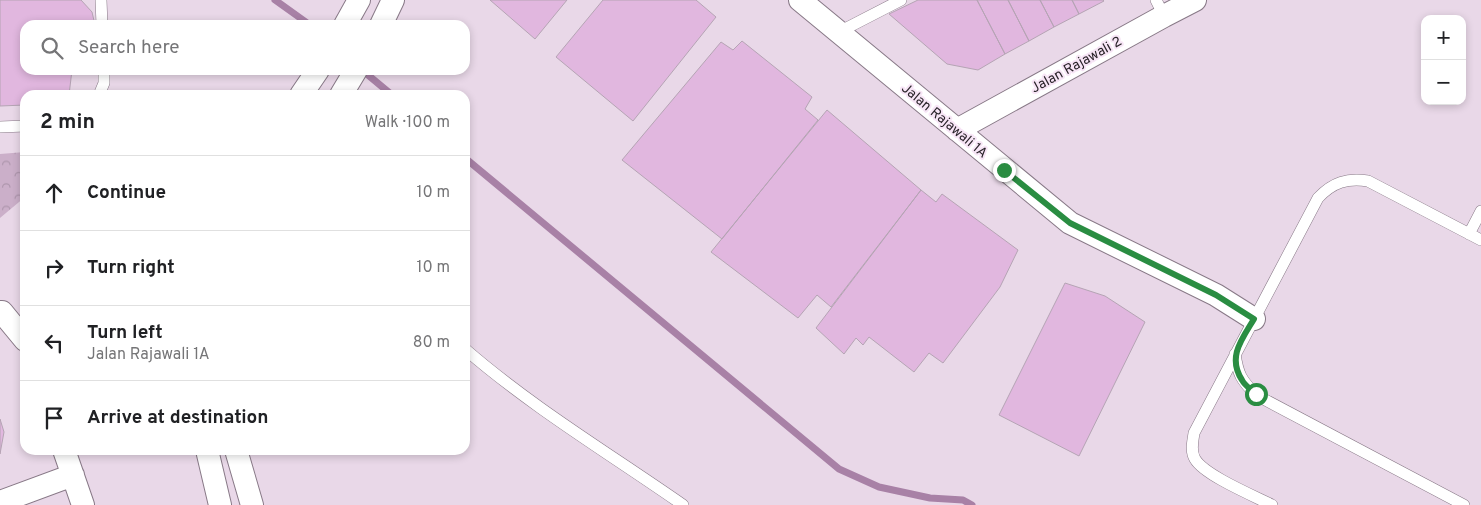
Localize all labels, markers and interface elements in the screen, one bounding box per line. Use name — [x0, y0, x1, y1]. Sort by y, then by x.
map controls — [1421, 15, 1466, 105]
button: + — [1421, 15, 1466, 60]
search box — [20, 20, 470, 75]
street label: Jalan Rajawali 2 — [1028, 33, 1125, 97]
icon: search — [38, 34, 66, 62]
text: Search here — [78, 36, 180, 60]
button: − — [1421, 60, 1466, 105]
street label: Jalan Rajawali 1A — [898, 80, 991, 162]
text: 2 min — [40, 109, 95, 136]
text: Walk · 100 m — [365, 113, 450, 133]
route end — [993, 159, 1016, 182]
icon: ahead — [40, 179, 68, 207]
text: Continue — [87, 181, 166, 205]
text: 10 m — [416, 183, 450, 203]
icon: right — [40, 254, 68, 282]
text: Turn right — [87, 256, 175, 280]
text: 10 m — [416, 258, 450, 278]
text: Turn left — [87, 321, 163, 345]
icon: left — [40, 329, 68, 357]
text: 80 m — [413, 333, 450, 353]
text: Jalan Rajawali 1A — [87, 345, 210, 365]
route start — [1245, 383, 1268, 406]
icon: arrive — [40, 404, 68, 432]
text: Arrive at destination — [87, 406, 268, 430]

